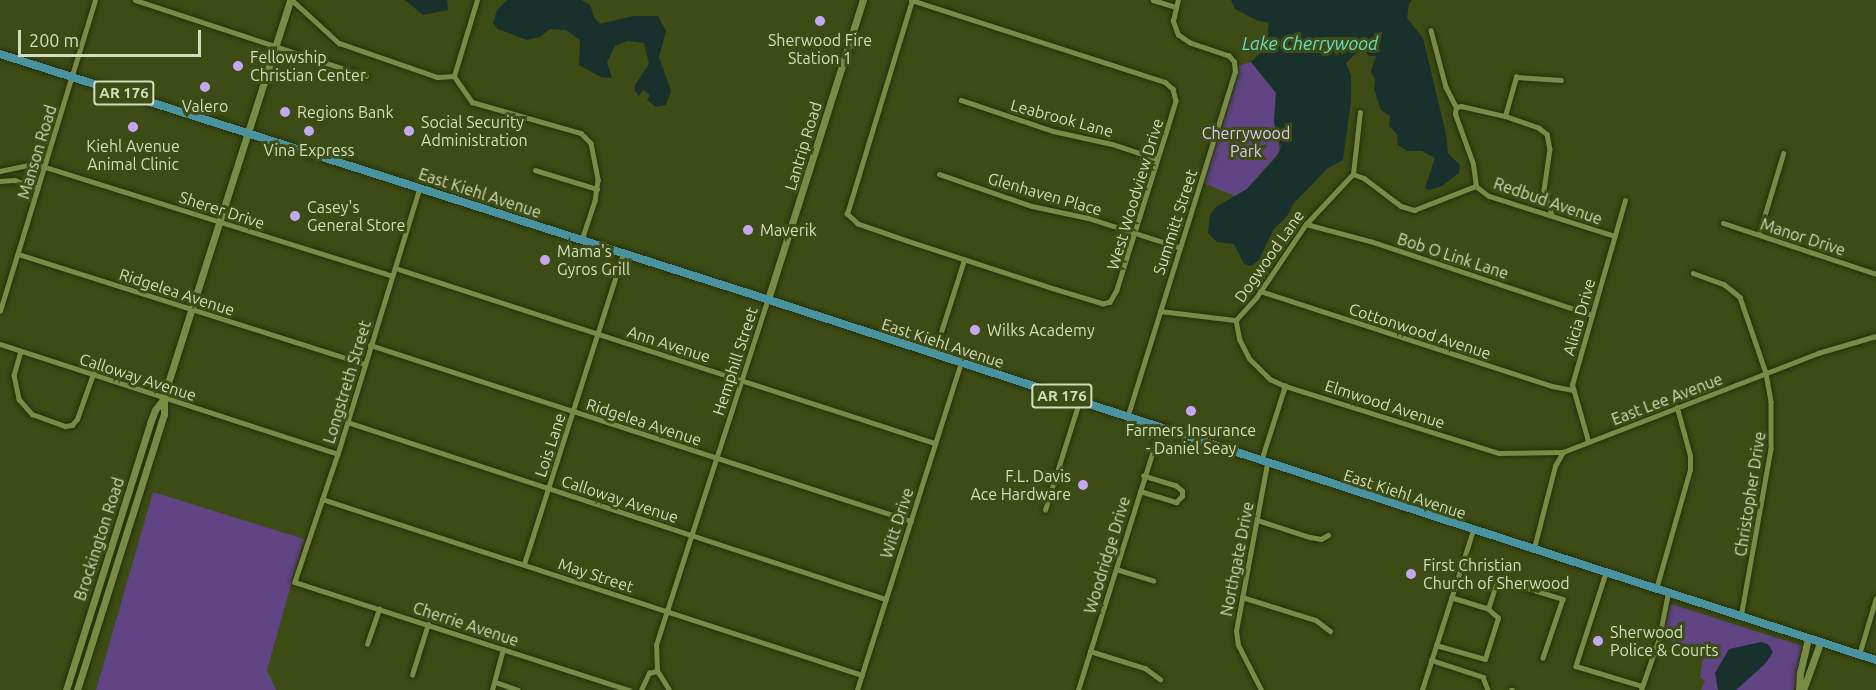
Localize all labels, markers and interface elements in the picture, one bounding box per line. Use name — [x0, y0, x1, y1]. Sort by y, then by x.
marker: Sherwood Fire Station 1 — [813, 14, 827, 28]
scale bar — [21, 18, 204, 56]
text: 200 m — [29, 30, 79, 50]
place label: Sherwood Fire Station 1 — [768, 30, 872, 68]
water label: Lake Cherrywood — [1242, 32, 1378, 54]
place label: Fellowship Christian Center — [250, 47, 366, 85]
marker: Fellowship Christian Center — [231, 59, 245, 73]
marker: Valero — [198, 80, 212, 94]
road number: AR 176 — [92, 81, 156, 105]
street label: Leabrook Lane — [1009, 95, 1115, 141]
place label: Valero — [182, 96, 228, 116]
street label: Lantrip Road — [780, 99, 826, 193]
place label: Regions Bank — [297, 102, 394, 122]
street label: Manson Road — [14, 103, 60, 201]
marker: Regions Bank — [278, 105, 292, 119]
place label: Social Security Administration — [421, 112, 528, 150]
street label: West Woodview Drive — [1103, 116, 1167, 272]
marker: Kiehl Avenue Animal Clinic — [126, 120, 140, 134]
park label: Cherrywood Park — [1202, 123, 1290, 161]
marker: Vina Express — [302, 124, 316, 138]
marker: Social Security Administration — [402, 124, 416, 138]
place label: Kiehl Avenue Animal Clinic — [86, 136, 180, 174]
place label: Vina Express — [264, 140, 354, 160]
street label: East Kiehl Avenue — [416, 164, 544, 222]
street label: Summitt Street — [1149, 167, 1201, 277]
street label: Glenhaven Place — [986, 169, 1104, 219]
street label: Redbud Avenue — [1491, 173, 1605, 229]
street label: Sherer Drive — [177, 187, 267, 233]
place label: Casey's General Store — [307, 197, 405, 235]
street label: Dogwood Lane — [1230, 206, 1308, 306]
marker: Casey's General Store — [288, 209, 302, 223]
street label: Manor Drive — [1758, 214, 1848, 260]
place label: Maverik — [760, 220, 817, 240]
marker: Maverik — [741, 223, 755, 237]
street label: Bob O Link Lane — [1395, 229, 1511, 283]
place label: Mama's Gyros Grill — [557, 241, 630, 279]
marker: Mama's Gyros Grill — [538, 253, 552, 267]
street label: Ridgelea Avenue — [117, 264, 237, 320]
street label: Alicia Drive — [1559, 276, 1599, 358]
street label: Cottonwood Avenue — [1347, 299, 1493, 363]
street label: Hemphill Street — [708, 304, 762, 418]
street label: East Kiehl Avenue — [879, 314, 1007, 372]
street label: Longstreth Street — [319, 318, 375, 446]
place label: Wilks Academy — [987, 320, 1095, 340]
street label: Ann Avenue — [625, 322, 713, 366]
marker: Wilks Academy — [968, 323, 982, 337]
street label: Calloway Avenue — [77, 349, 199, 405]
street label: East Lee Avenue — [1609, 369, 1725, 429]
street label: Elmwood Avenue — [1323, 376, 1447, 432]
road number: AR 176 — [1030, 384, 1094, 408]
street label: Ridgelea Avenue — [584, 394, 704, 450]
marker: Farmers Insurance - Daniel Seay — [1184, 404, 1198, 418]
street label: Lois Lane — [531, 410, 569, 480]
place label: Farmers Insurance - Daniel Seay — [1126, 420, 1256, 458]
street label: Christopher Drive — [1731, 430, 1769, 558]
street label: East Kiehl Avenue — [1341, 465, 1469, 523]
place label: F.L. Davis Ace Hardware — [970, 466, 1071, 504]
street label: Calloway Avenue — [559, 471, 681, 527]
street label: Brockington Road — [70, 475, 128, 603]
marker: F.L. Davis Ace Hardware — [1076, 478, 1090, 492]
street label: Witt Drive — [877, 485, 917, 561]
street label: Woodridge Drive — [1080, 494, 1134, 616]
street label: Northgate Drive — [1216, 500, 1258, 618]
street label: May Street — [556, 554, 636, 596]
place label: First Christian Church of Sherwood — [1423, 555, 1570, 593]
marker: First Christian Church of Sherwood — [1404, 567, 1418, 581]
street label: Cherrie Avenue — [411, 598, 521, 650]
place label: Sherwood Police & Courts — [1610, 622, 1718, 660]
marker: Sherwood Police & Courts — [1591, 634, 1605, 648]

